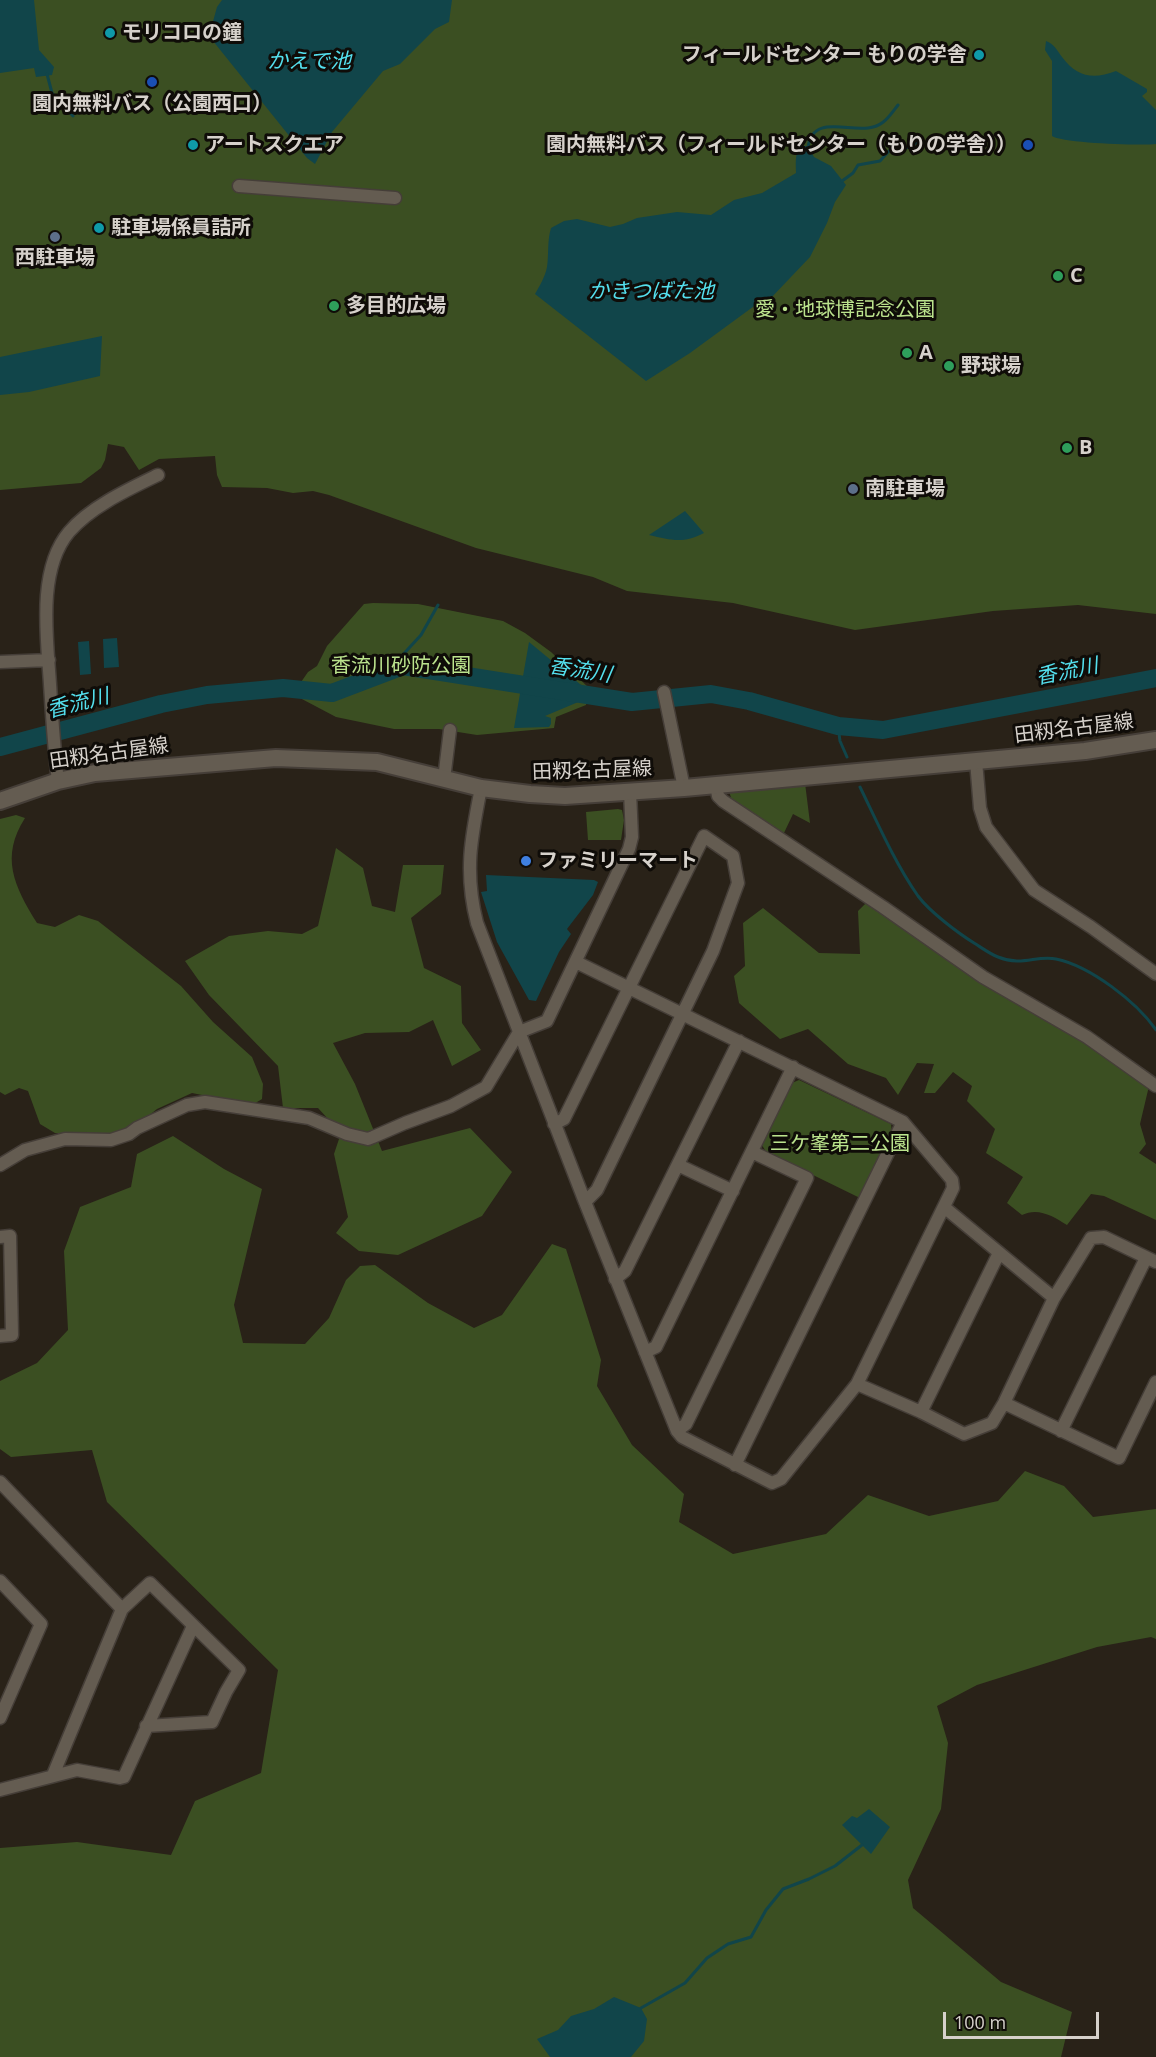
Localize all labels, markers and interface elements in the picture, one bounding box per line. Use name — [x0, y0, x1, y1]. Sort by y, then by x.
place label: モリコロの鐘 — [122, 21, 242, 45]
marker: モリコロの鐘 — [103, 26, 117, 40]
place label: フィールドセンター もりの学舎 — [682, 43, 967, 67]
marker: フィールドセンター もりの学舎 — [972, 48, 986, 62]
water label: かえで池 — [267, 49, 351, 75]
marker: 園内無料バス（公園西口） — [145, 75, 159, 89]
place label: 園内無料バス（公園西口） — [32, 92, 272, 116]
place label: アートスクエア — [205, 133, 344, 157]
place label: 園内無料バス（フィールドセンター（もりの学舎）） — [546, 133, 1016, 157]
marker: アートスクエア — [186, 138, 200, 152]
marker: 園内無料バス（フィールドセンター（もりの学舎）） — [1021, 138, 1035, 152]
place label: 駐車場係員詰所 — [111, 216, 251, 240]
marker: 駐車場係員詰所 — [92, 221, 106, 235]
marker: 西駐車場 — [48, 230, 62, 244]
place label: 西駐車場 — [15, 246, 95, 270]
place label: C — [1070, 264, 1083, 288]
marker: C — [1051, 269, 1065, 283]
water label: かきつばた池 — [588, 279, 714, 305]
place label: 多目的広場 — [346, 294, 446, 318]
park label: 愛・地球博記念公園 — [755, 298, 935, 322]
marker: 多目的広場 — [327, 299, 341, 313]
place label: A — [919, 341, 933, 365]
marker: A — [900, 346, 914, 360]
place label: 野球場 — [961, 354, 1021, 378]
marker: 野球場 — [942, 359, 956, 373]
place label: B — [1079, 436, 1092, 460]
marker: B — [1060, 441, 1074, 455]
place label: 南駐車場 — [865, 477, 945, 501]
marker: 南駐車場 — [846, 482, 860, 496]
park label: 香流川砂防公園 — [331, 654, 471, 678]
water label: 香流川 — [547, 654, 613, 688]
water label: 香流川 — [1034, 654, 1100, 690]
water label: 香流川 — [44, 684, 112, 724]
street label: 田籾名古屋線 — [1013, 710, 1135, 748]
street label: 田籾名古屋線 — [48, 734, 170, 774]
street label: 田籾名古屋線 — [532, 757, 652, 785]
place label: ファミリーマート — [538, 849, 698, 873]
marker: ファミリーマート — [519, 854, 533, 868]
park label: 三ケ峯第二公園 — [770, 1132, 910, 1156]
scale bar — [946, 2000, 1102, 2038]
text: 100 m — [954, 2010, 1006, 2034]

